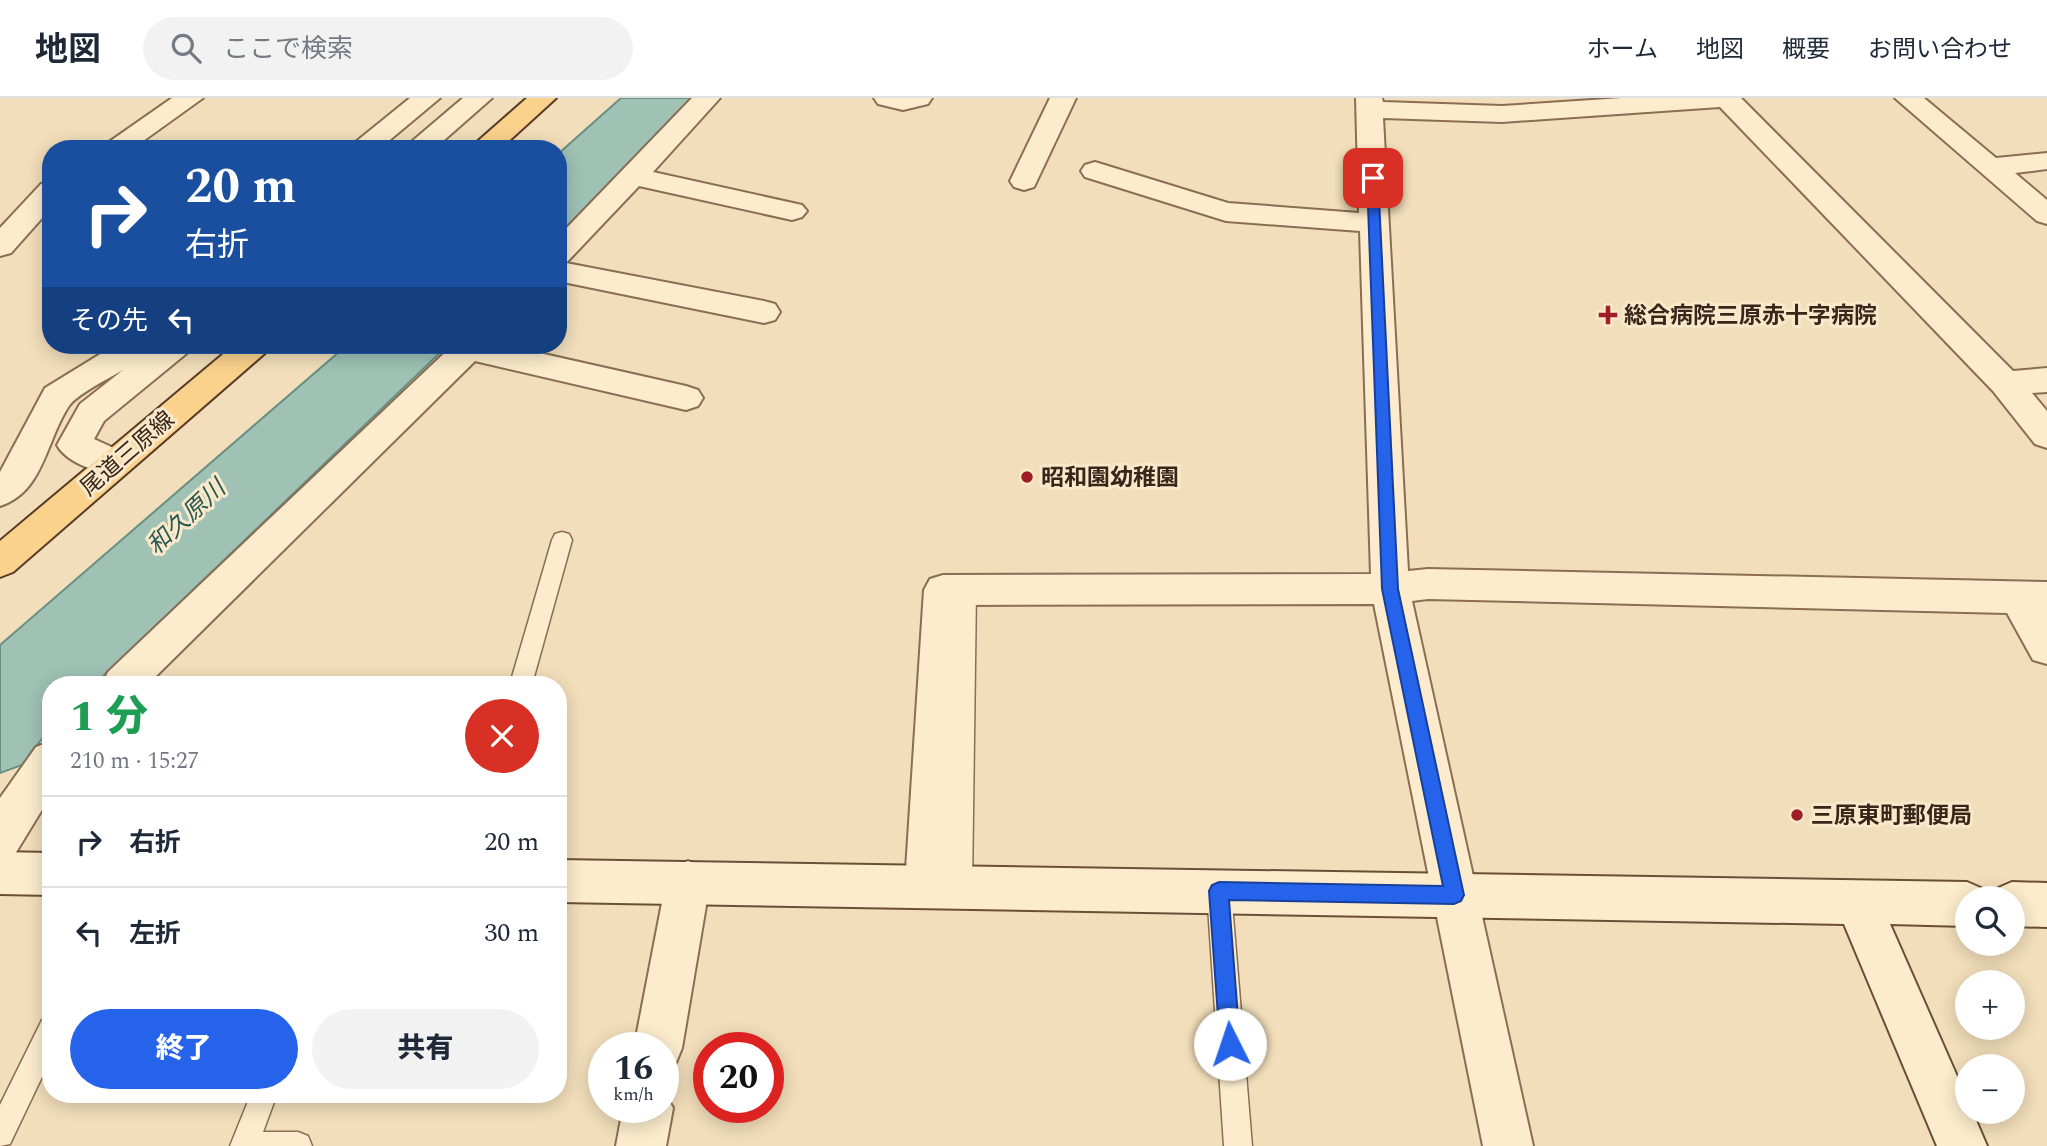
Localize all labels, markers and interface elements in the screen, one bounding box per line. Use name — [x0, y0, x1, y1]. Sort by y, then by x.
search box — [143, 17, 633, 80]
text: 地図 — [35, 25, 101, 75]
icon: search — [167, 29, 205, 67]
text: ここで検索 — [223, 29, 353, 69]
text: ホーム — [1587, 32, 1658, 68]
text: 地図 — [1696, 32, 1744, 68]
text: 概要 — [1782, 32, 1830, 68]
text: お問い合わせ — [1868, 32, 2012, 68]
pin — [1343, 148, 1403, 208]
text: 20 m — [185, 150, 296, 225]
icon: arrive — [1354, 159, 1392, 197]
icon: right — [70, 168, 161, 259]
text: 右折 — [185, 221, 249, 270]
place label: 総合病院三原赤十字病院 — [1624, 299, 1877, 334]
text: その先 — [70, 301, 148, 341]
icon: left — [162, 301, 200, 339]
marker: 総合病院三原赤十字病院 — [1598, 305, 1618, 325]
street label: 尾道三原線 — [73, 403, 183, 505]
place label: 昭和園幼稚園 — [1041, 461, 1179, 496]
marker: 昭和園幼稚園 — [1019, 469, 1035, 485]
water label: 和久原川 — [139, 470, 236, 564]
text: 1 分 — [70, 686, 148, 749]
button: close — [465, 699, 539, 773]
text: 210 m · 15:27 — [70, 744, 199, 779]
place label: 三原東町郵便局 — [1811, 799, 1972, 834]
marker: 三原東町郵便局 — [1789, 807, 1805, 823]
text: 20 m — [484, 822, 539, 862]
icon: right — [70, 823, 108, 861]
text: 右折 — [129, 823, 181, 863]
map controls — [1955, 886, 2025, 1124]
button: search — [1955, 886, 2025, 956]
text: 30 m — [484, 913, 539, 953]
icon: left — [70, 914, 108, 952]
text: 左折 — [129, 914, 181, 954]
button: + — [1955, 970, 2025, 1040]
position arrow — [1193, 1007, 1267, 1081]
button: 終了 — [70, 1009, 298, 1089]
button: 共有 — [312, 1009, 539, 1089]
speed limit sign: 20 — [693, 1032, 784, 1123]
text: 16 — [614, 1042, 653, 1095]
button: − — [1955, 1054, 2025, 1124]
text: km/h — [613, 1081, 654, 1108]

